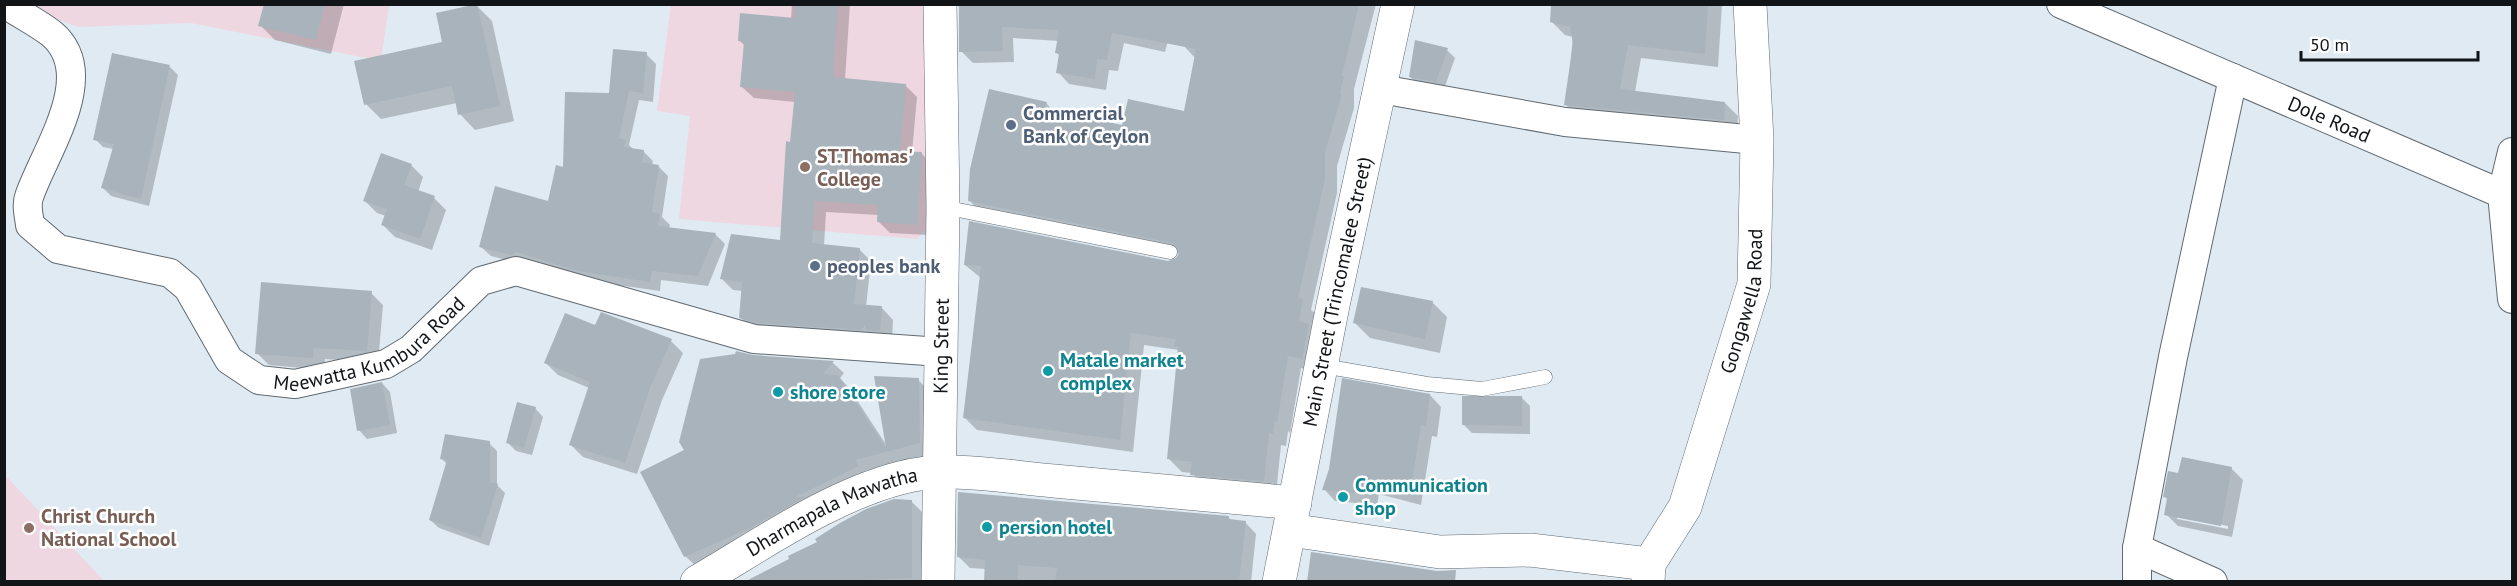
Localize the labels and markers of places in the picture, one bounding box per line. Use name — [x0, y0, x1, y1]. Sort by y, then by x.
place label: Commercial Bank of Ceylon — [1023, 100, 1149, 149]
marker: Commercial Bank of Ceylon — [1004, 118, 1018, 132]
place label: ST.Thomas' College — [817, 143, 913, 192]
marker: ST.Thomas' College — [798, 160, 812, 174]
place label: peoples bank — [827, 253, 940, 279]
marker: peoples bank — [808, 259, 822, 273]
place label: Matale market complex — [1060, 347, 1184, 396]
marker: Matale market complex — [1041, 364, 1055, 378]
place label: shore store — [790, 379, 886, 405]
marker: shore store — [771, 385, 785, 399]
place label: Communication shop — [1355, 472, 1488, 521]
marker: Communication shop — [1336, 490, 1350, 504]
place label: Christ Church National School — [41, 503, 177, 552]
place label: persion hotel — [999, 514, 1112, 540]
marker: persion hotel — [980, 520, 994, 534]
marker: Christ Church National School — [22, 521, 36, 535]

